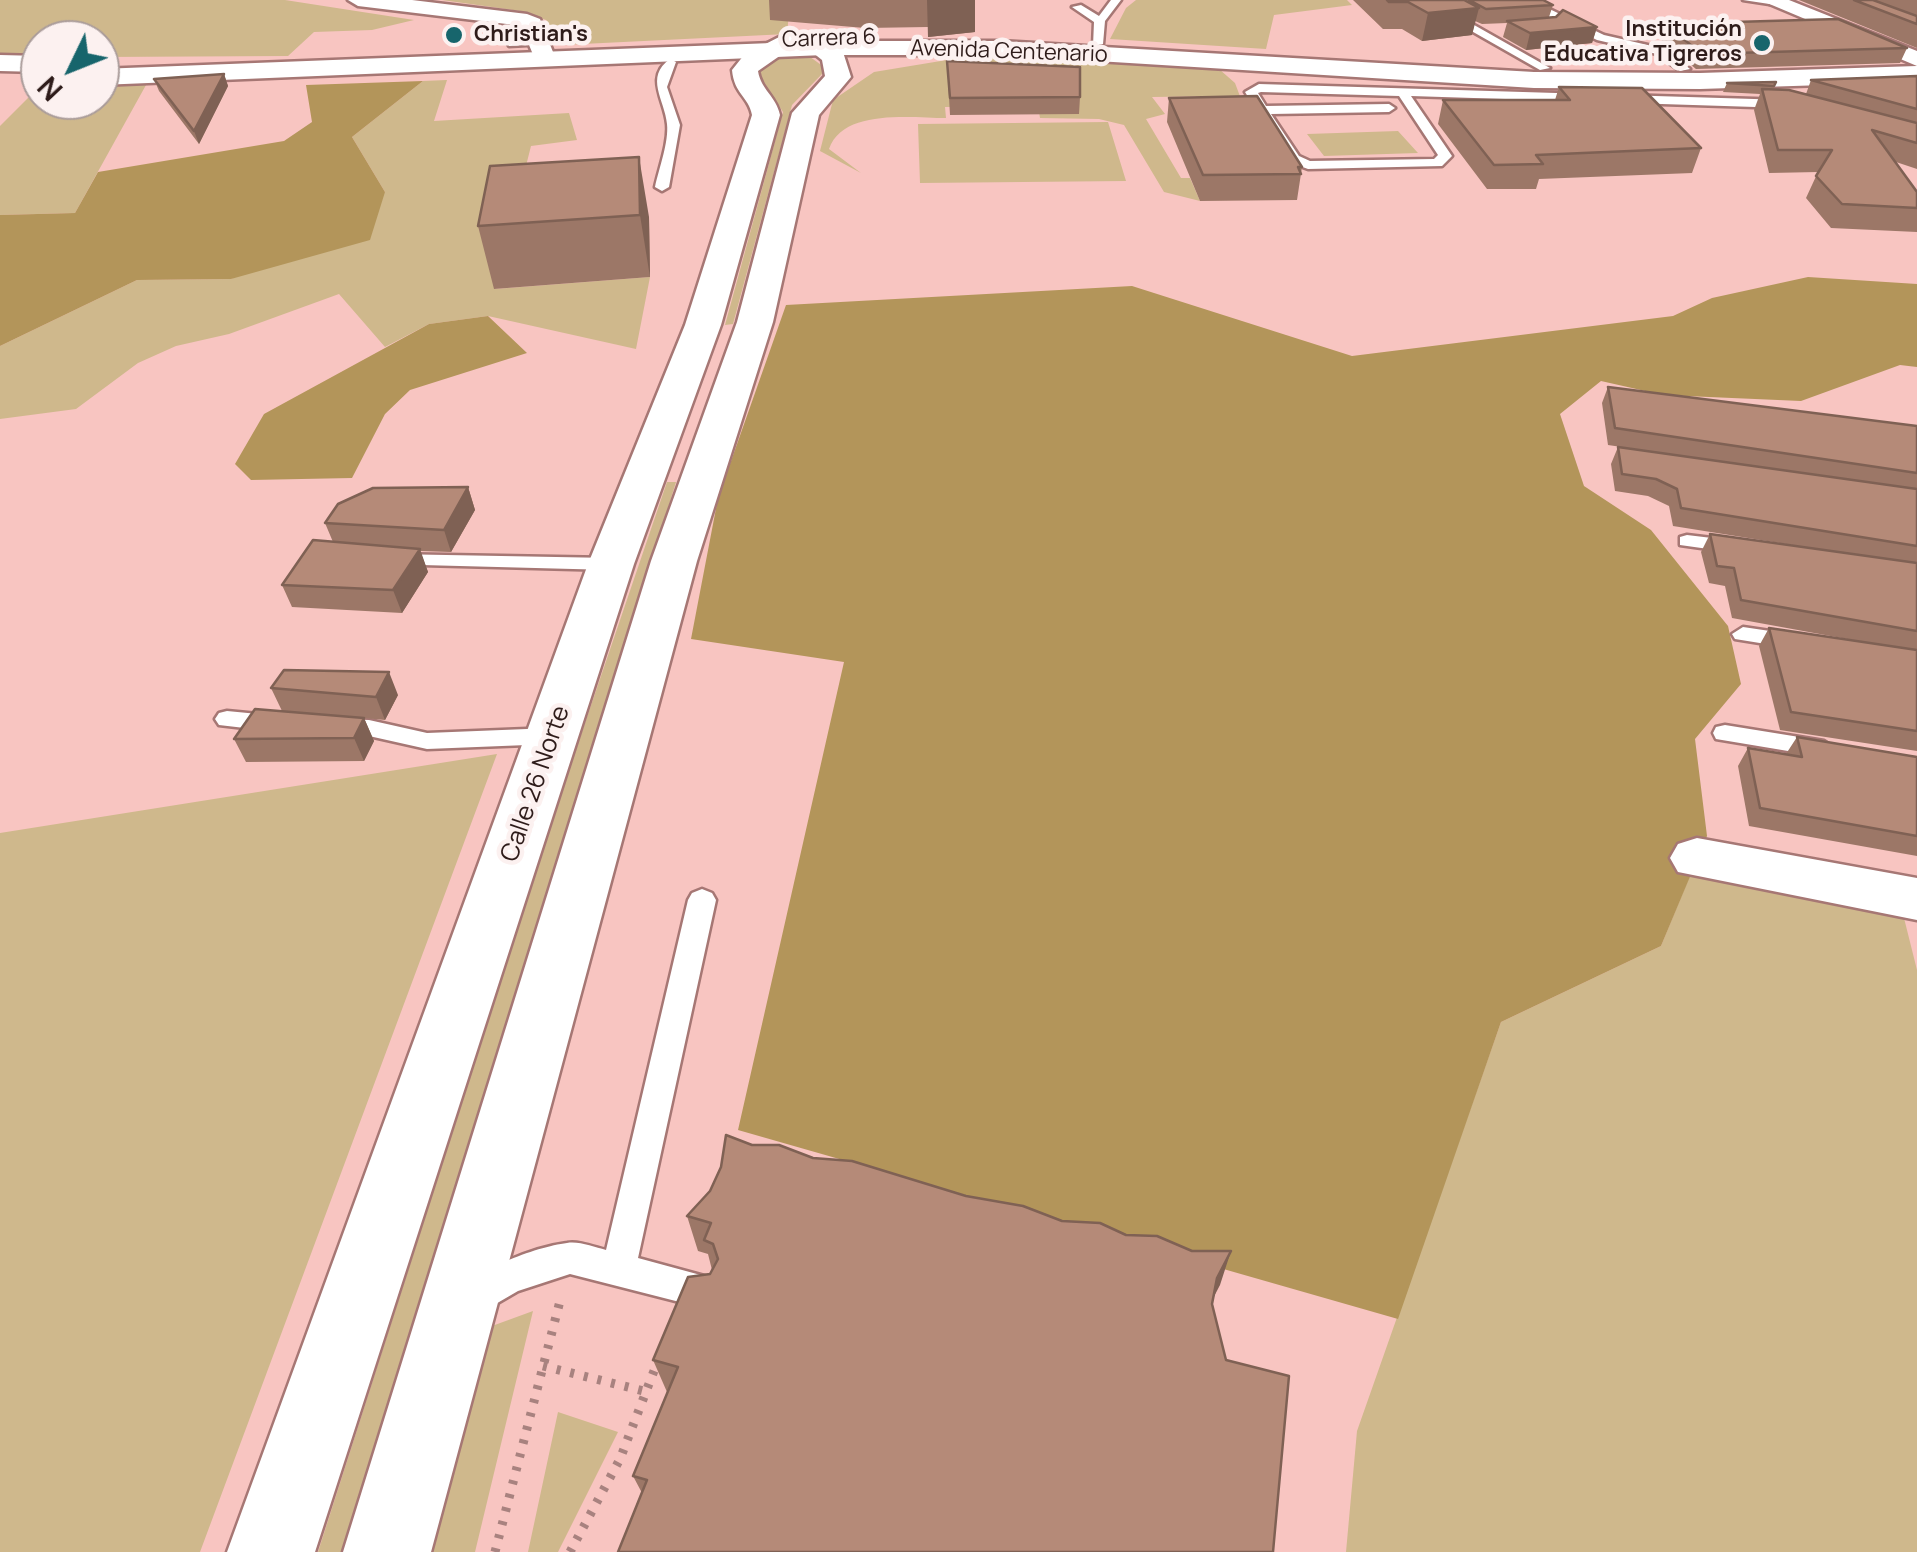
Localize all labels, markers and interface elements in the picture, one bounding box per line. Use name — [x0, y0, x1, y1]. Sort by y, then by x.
place label: Institución Educativa Tigreros — [1544, 17, 1742, 68]
north arrow — [20, 20, 120, 120]
place label: Christian's — [474, 22, 588, 48]
marker: Christian's — [443, 24, 465, 46]
street label: Carrera 6 — [781, 24, 877, 54]
marker: Institución Educativa Tigreros — [1751, 32, 1773, 54]
street label: Avenida Centenario — [910, 35, 1108, 69]
text: N — [29, 69, 70, 109]
street label: Calle 26 Norte — [495, 702, 577, 866]

